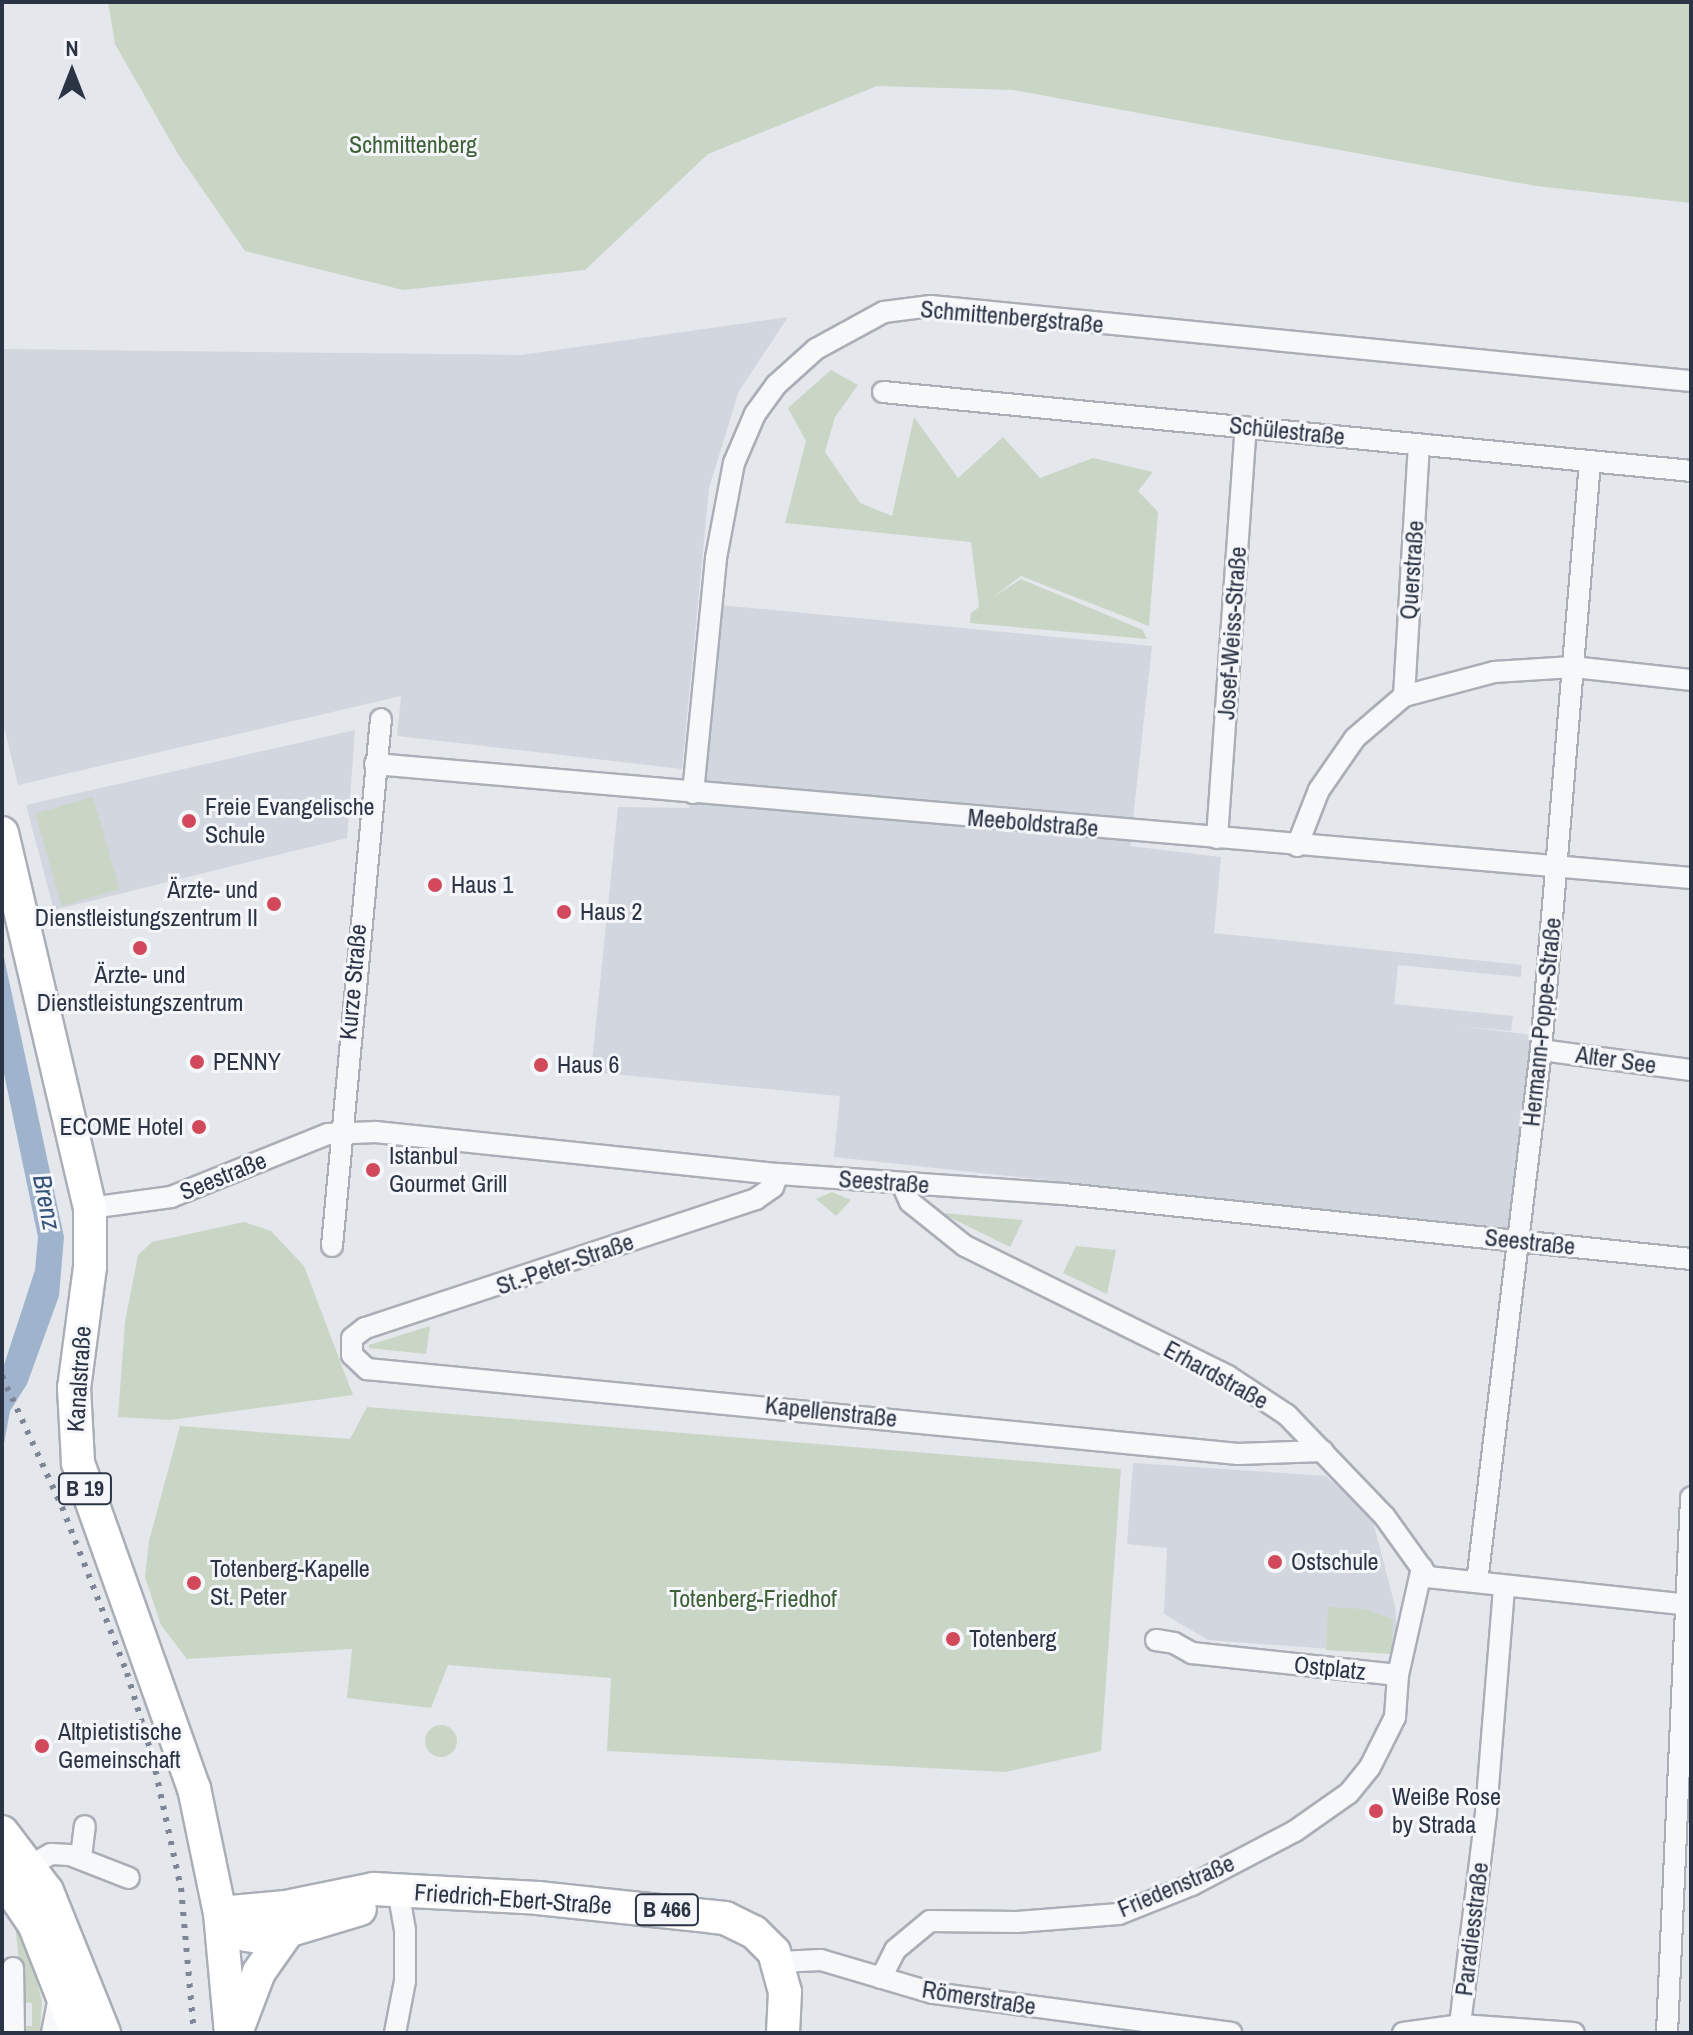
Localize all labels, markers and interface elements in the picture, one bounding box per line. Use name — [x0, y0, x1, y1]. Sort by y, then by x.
north arrow — [32, 32, 112, 112]
text: N — [65, 33, 79, 63]
park label: Schmittenberg — [349, 131, 477, 159]
street label: Schmittenbergstraße — [919, 295, 1105, 339]
street label: Schülestraße — [1228, 411, 1346, 451]
street label: Querstraße — [1394, 519, 1430, 621]
street label: Josef-Weiss-Straße — [1212, 545, 1252, 721]
place label: Freie Evangelische Schule — [205, 793, 375, 849]
street label: Meeboldstraße — [966, 803, 1100, 843]
marker: Freie Evangelische Schule — [180, 812, 198, 830]
place label: Haus 1 — [451, 871, 513, 899]
place label: Ärzte- und Dienstleistungszentrum II — [35, 876, 258, 932]
marker: Haus 1 — [426, 876, 444, 894]
marker: Ärzte- und Dienstleistungszentrum II — [265, 895, 283, 913]
place label: Haus 2 — [580, 898, 642, 926]
marker: Haus 2 — [555, 903, 573, 921]
street label: Hermann-Poppe-Straße — [1517, 916, 1567, 1128]
street label: Kurze Straße — [334, 923, 372, 1041]
marker: Ärzte- und Dienstleistungszentrum — [131, 939, 149, 957]
place label: Ärzte- und Dienstleistungszentrum — [37, 961, 243, 1017]
street label: Alter See — [1574, 1040, 1658, 1080]
place label: PENNY — [213, 1048, 281, 1076]
place label: Haus 6 — [557, 1051, 619, 1079]
marker: PENNY — [188, 1053, 206, 1071]
marker: Haus 6 — [532, 1056, 550, 1074]
place label: ECOME Hotel — [59, 1113, 183, 1141]
marker: ECOME Hotel — [190, 1118, 208, 1136]
place label: Istanbul Gourmet Grill — [389, 1142, 507, 1198]
street label: Seestraße — [176, 1146, 270, 1206]
marker: Istanbul Gourmet Grill — [364, 1161, 382, 1179]
street label: Seestraße — [838, 1164, 930, 1200]
water label: Brenz — [26, 1172, 68, 1232]
street label: Seestraße — [1483, 1223, 1577, 1261]
street label: St.-Peter-Straße — [493, 1227, 637, 1301]
street label: Kanalstraße — [61, 1325, 97, 1433]
street label: Erhardstraße — [1159, 1335, 1273, 1415]
street label: Kapellenstraße — [764, 1391, 898, 1433]
road number: B 19 — [57, 1471, 113, 1507]
place label: Ostschule — [1291, 1548, 1379, 1576]
marker: Ostschule — [1266, 1553, 1284, 1571]
place label: Totenberg-Kapelle St. Peter — [210, 1555, 370, 1611]
marker: Totenberg-Kapelle St. Peter — [185, 1574, 203, 1592]
park label: Totenberg-Friedhof — [669, 1585, 837, 1613]
place label: Totenberg — [969, 1625, 1057, 1653]
marker: Totenberg — [944, 1630, 962, 1648]
street label: Ostplatz — [1293, 1650, 1367, 1686]
place label: Altpietistische Gemeinschaft — [58, 1718, 182, 1774]
marker: Altpietistische Gemeinschaft — [33, 1737, 51, 1755]
place label: Weiße Rose by Strada — [1392, 1783, 1501, 1839]
marker: Weiße Rose by Strada — [1367, 1802, 1385, 1820]
street label: Friedenstraße — [1113, 1849, 1239, 1923]
street label: Paradiesstraße — [1450, 1860, 1494, 1998]
street label: Friedrich-Ebert-Straße — [413, 1878, 613, 1920]
road number: B 466 — [633, 1892, 701, 1928]
street label: Römerstraße — [920, 1975, 1038, 2021]

